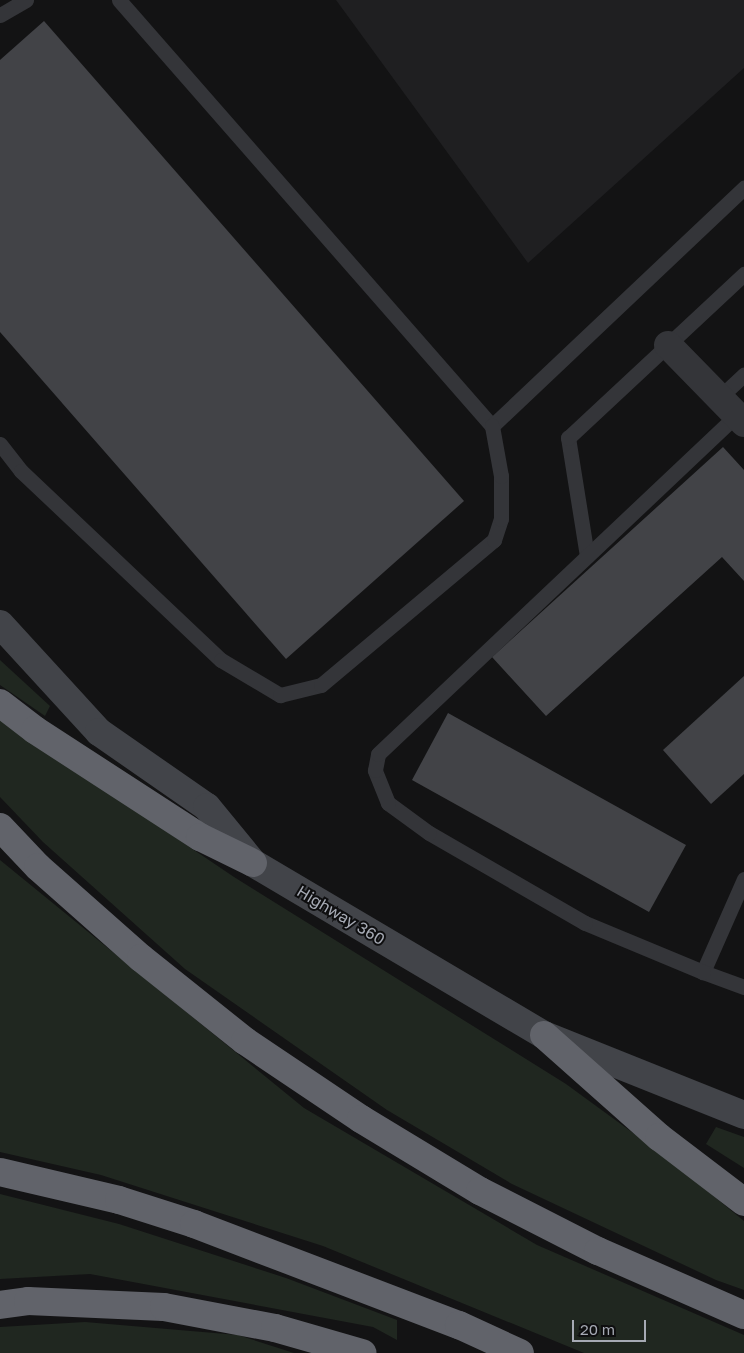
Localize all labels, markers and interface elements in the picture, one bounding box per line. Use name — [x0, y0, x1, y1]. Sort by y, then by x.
street label: Highway 360 — [294, 881, 388, 949]
scale bar — [574, 1310, 648, 1342]
text: 20 m — [580, 1320, 615, 1338]

